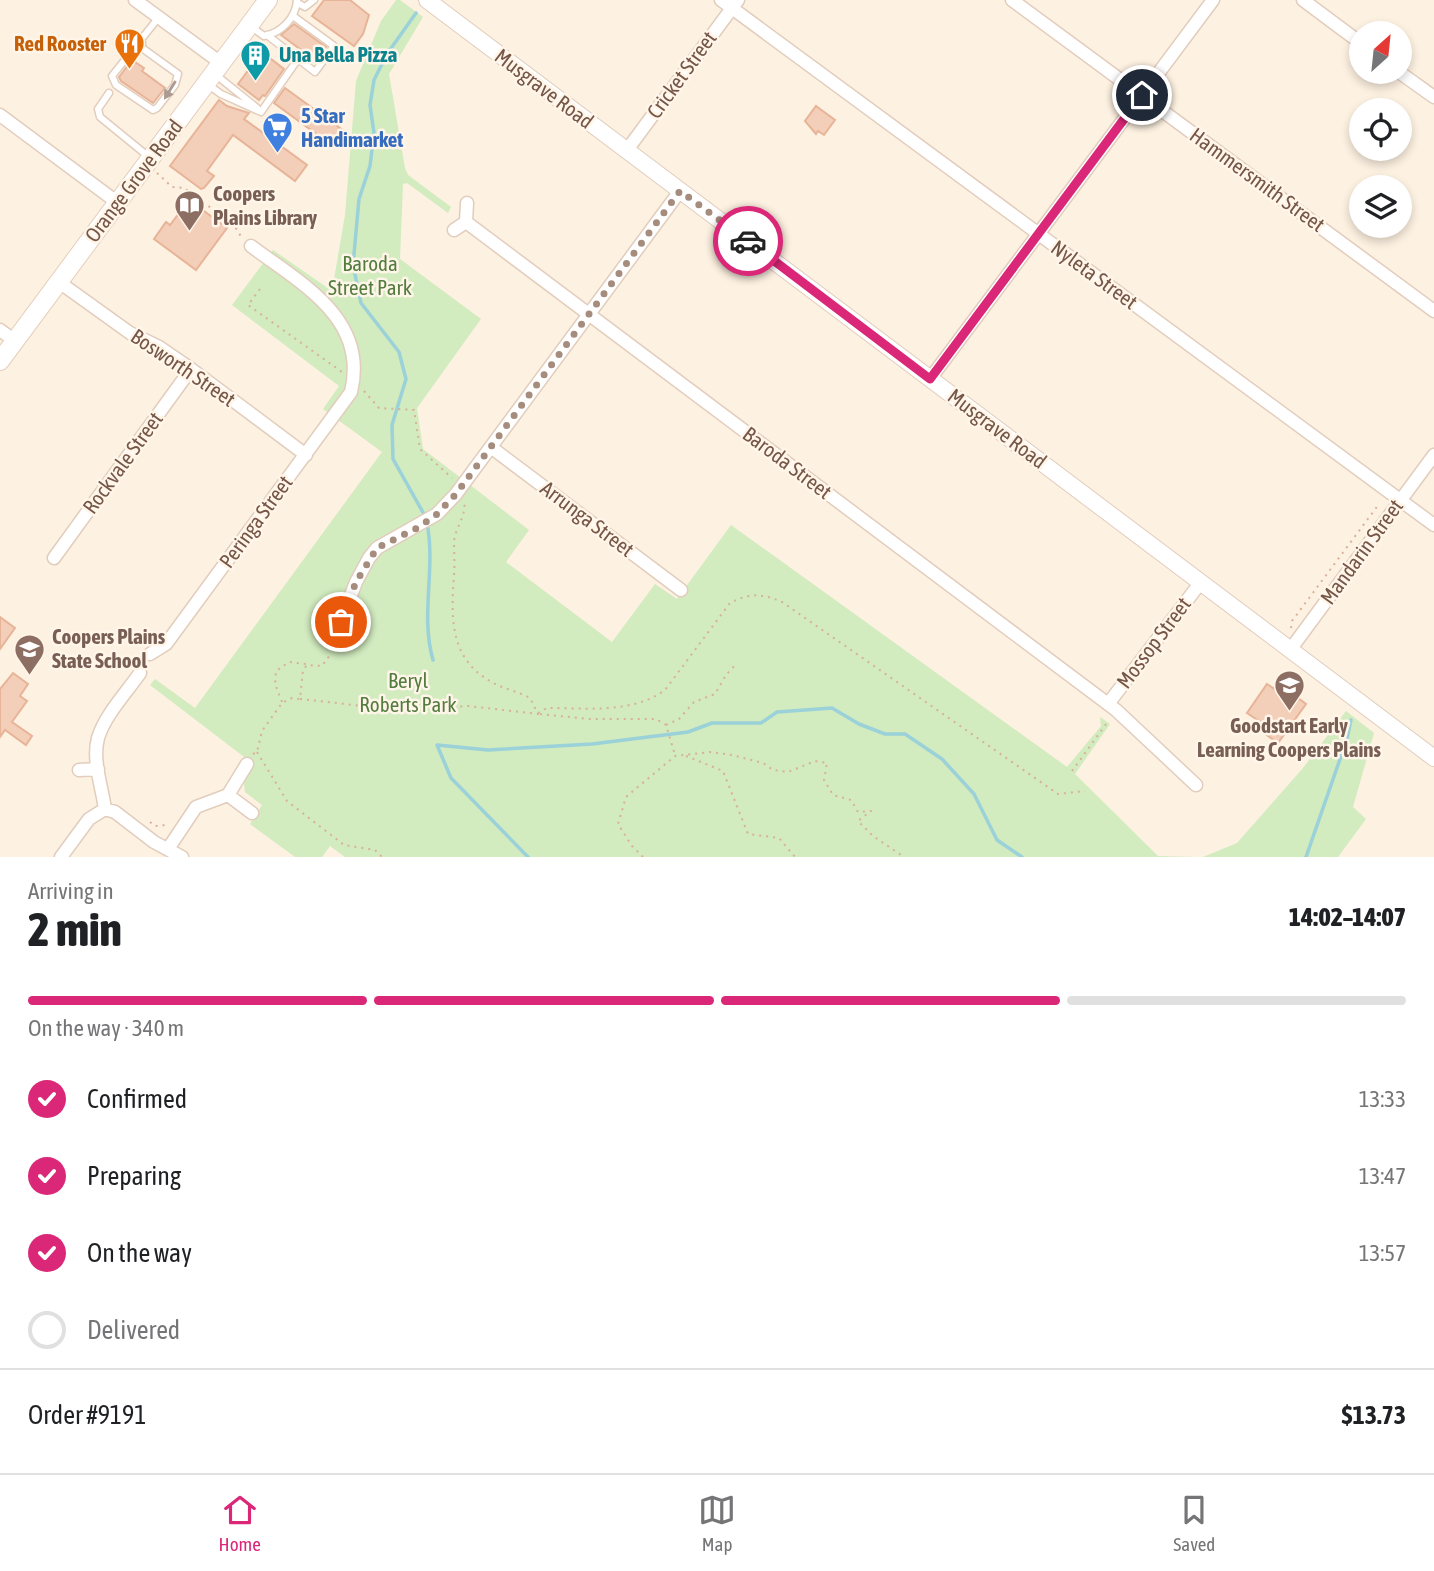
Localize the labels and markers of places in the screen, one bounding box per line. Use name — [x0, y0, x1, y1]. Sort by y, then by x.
restaurant icon: Red Rooster — [112, 27, 146, 71]
place label: Red Rooster — [14, 31, 107, 55]
building icon: Una Bella Pizza — [239, 38, 273, 82]
place label: Una Bella Pizza — [279, 42, 398, 66]
pin — [1112, 65, 1172, 125]
place label: 5 Star Handimarket — [301, 103, 403, 151]
supermarket icon: 5 Star Handimarket — [261, 111, 295, 155]
place label: Coopers Plains Library — [213, 181, 318, 229]
library icon: Coopers Plains Library — [173, 189, 207, 233]
pin — [311, 592, 371, 652]
place label: Coopers Plains State School — [52, 624, 166, 672]
school or university icon: Coopers Plains State School — [12, 632, 46, 676]
school or university icon: Goodstart Early Learning Coopers Plains — [1272, 669, 1306, 713]
place label: Goodstart Early Learning Coopers Plains — [1197, 713, 1382, 761]

